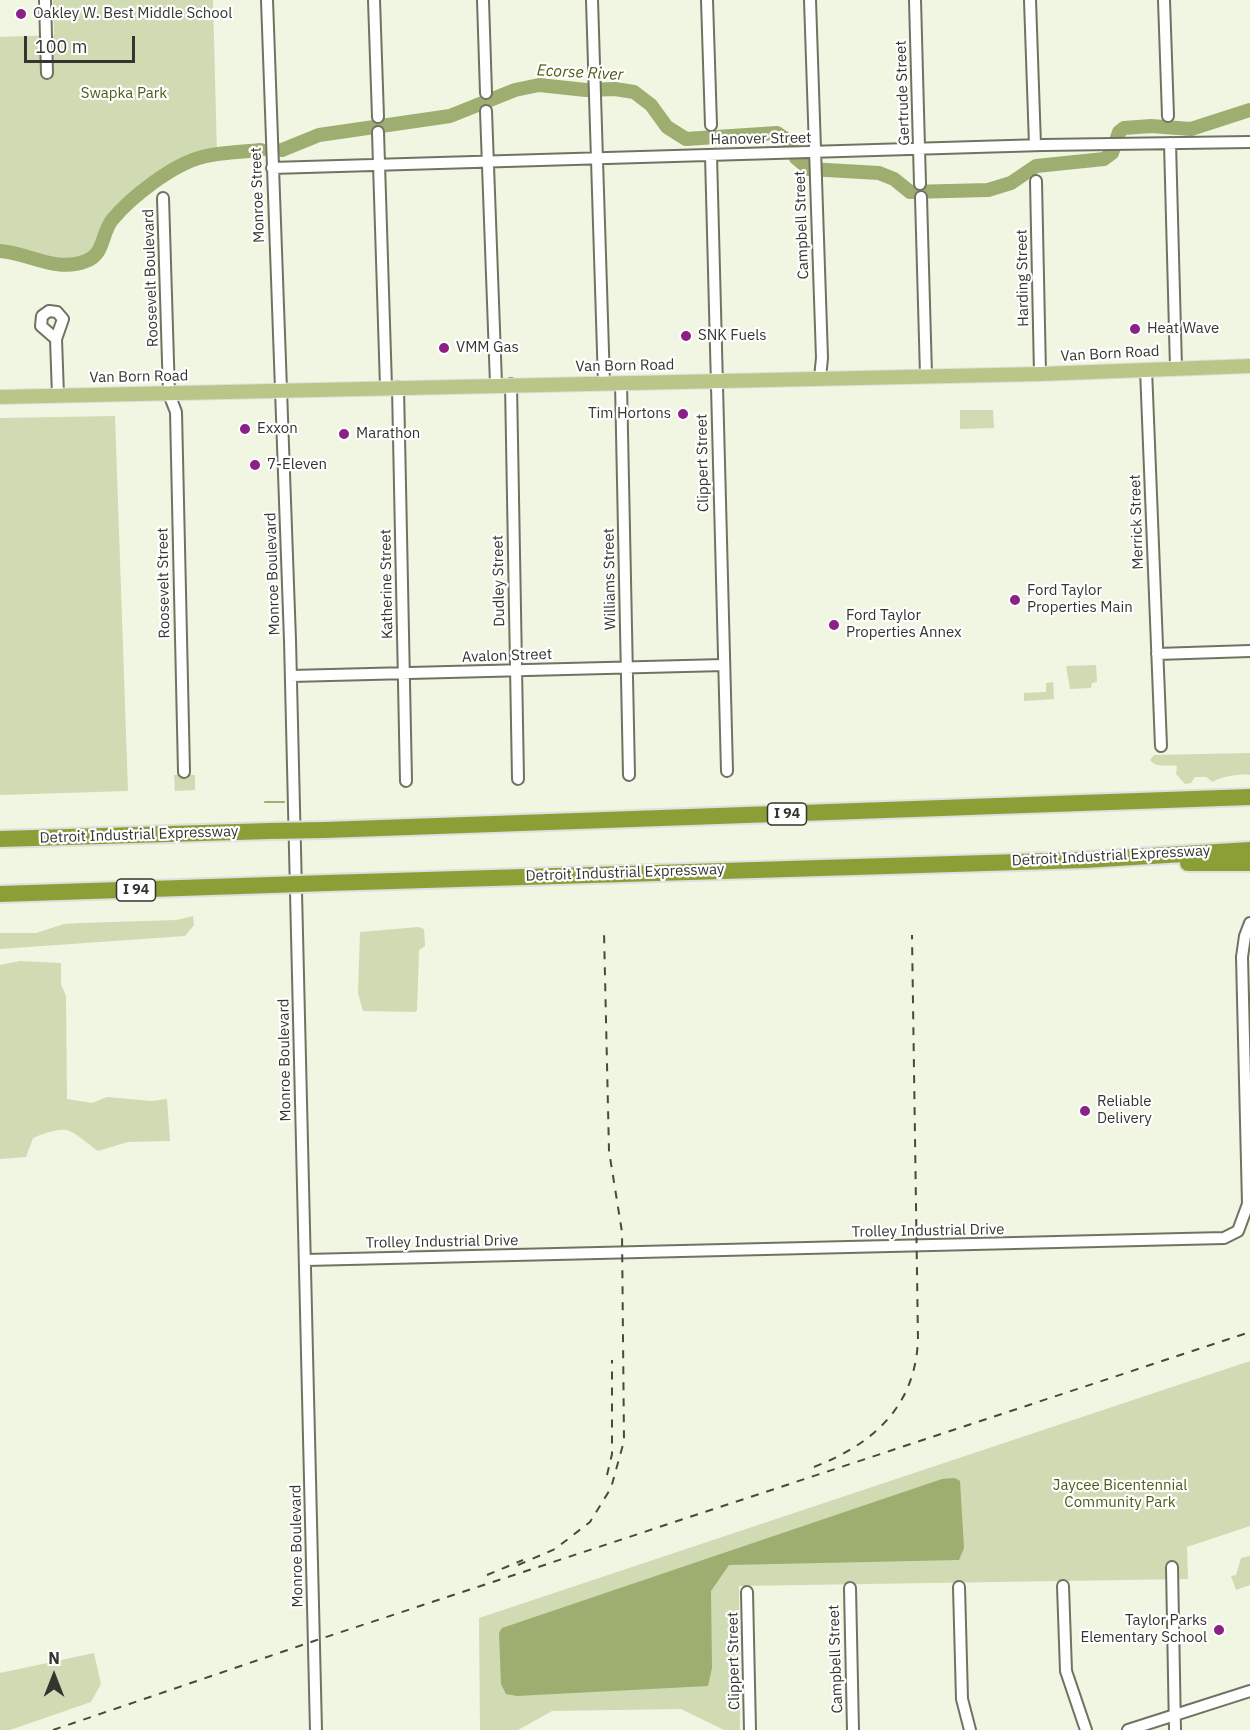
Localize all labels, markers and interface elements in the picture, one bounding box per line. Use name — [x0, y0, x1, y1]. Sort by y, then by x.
place label: Oakley W. Best Middle School — [33, 5, 232, 23]
marker: Oakley W. Best Middle School — [14, 7, 28, 21]
scale bar — [27, 24, 138, 62]
text: 100 m — [35, 35, 87, 58]
street label: Gertrude Street — [892, 40, 914, 146]
water label: Ecorse River — [536, 61, 624, 85]
park label: Swapka Park — [81, 85, 167, 103]
street label: Hanover Street — [710, 129, 812, 149]
street label: Monroe Street — [247, 147, 269, 243]
street label: Campbell Street — [791, 170, 813, 280]
street label: Roosevelt Boulevard — [140, 209, 162, 347]
street label: Harding Street — [1013, 229, 1033, 327]
place label: Heat Wave — [1147, 320, 1219, 338]
marker: Heat Wave — [1128, 322, 1142, 336]
place label: SNK Fuels — [698, 327, 767, 345]
marker: SNK Fuels — [679, 329, 693, 343]
place label: VMM Gas — [456, 339, 519, 357]
marker: VMM Gas — [437, 341, 451, 355]
street label: Van Born Road — [1060, 342, 1160, 366]
street label: Van Born Road — [575, 356, 675, 376]
street label: Van Born Road — [89, 367, 189, 387]
place label: Tim Hortons — [588, 405, 671, 423]
marker: Tim Hortons — [676, 407, 690, 421]
street label: Clippert Street — [693, 414, 713, 512]
place label: Exxon — [257, 420, 298, 438]
marker: Exxon — [238, 422, 252, 436]
place label: Marathon — [356, 425, 420, 443]
marker: Marathon — [337, 427, 351, 441]
place label: 7-Eleven — [267, 456, 327, 474]
marker: 7-Eleven — [248, 458, 262, 472]
street label: Merrick Street — [1126, 474, 1148, 570]
street label: Monroe Boulevard — [262, 512, 284, 636]
street label: Roosevelt Street — [154, 527, 174, 639]
street label: Williams Street — [600, 528, 620, 630]
street label: Katherine Street — [377, 529, 397, 639]
street label: Dudley Street — [489, 535, 509, 627]
place label: Ford Taylor Properties Main — [1027, 582, 1133, 617]
marker: Ford Taylor Properties Main — [1008, 593, 1022, 607]
place label: Ford Taylor Properties Annex — [846, 607, 962, 642]
marker: Ford Taylor Properties Annex — [827, 618, 841, 632]
street label: Avalon Street — [462, 645, 552, 667]
road number: I 94 — [768, 803, 806, 825]
street label: Detroit Industrial Expressway — [39, 823, 239, 847]
street label: Detroit Industrial Expressway — [1011, 842, 1211, 870]
street label: Detroit Industrial Expressway — [525, 861, 725, 885]
road number: I 94 — [116, 879, 156, 901]
street label: Monroe Boulevard — [275, 998, 295, 1122]
place label: Reliable Delivery — [1097, 1093, 1152, 1128]
marker: Reliable Delivery — [1078, 1104, 1092, 1118]
street label: Trolley Industrial Drive — [851, 1221, 1005, 1241]
street label: Trolley Industrial Drive — [365, 1232, 519, 1252]
park label: Jaycee Bicentennial Community Park — [1053, 1477, 1187, 1512]
street label: Monroe Boulevard — [287, 1484, 307, 1608]
street label: Campbell Street — [825, 1604, 847, 1714]
street label: Clippert Street — [724, 1612, 744, 1710]
place label: Taylor Parks Elementary School — [1080, 1612, 1207, 1647]
marker: Taylor Parks Elementary School — [1212, 1623, 1226, 1637]
north arrow — [24, 1646, 84, 1706]
text: N — [48, 1648, 60, 1668]

